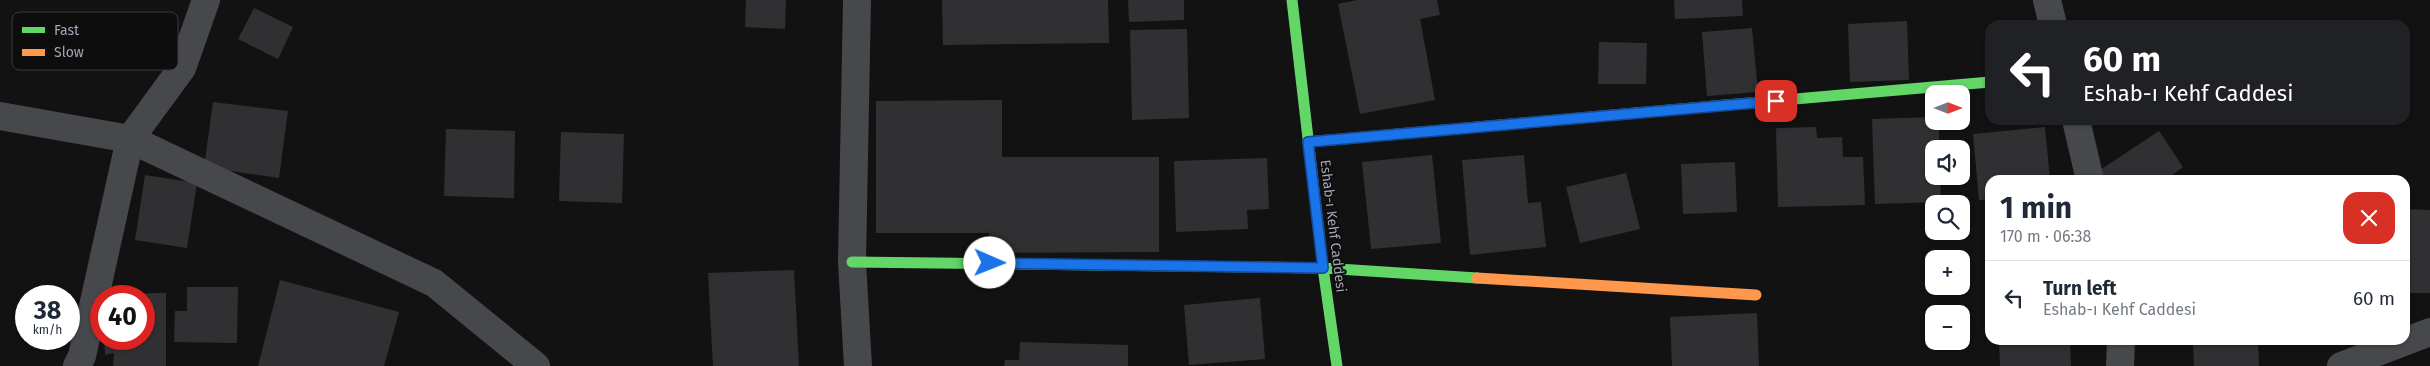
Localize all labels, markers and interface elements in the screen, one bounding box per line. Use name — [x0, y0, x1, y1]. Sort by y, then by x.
legend — [12, 12, 178, 70]
text: Fast — [54, 22, 80, 39]
text: 60 m — [2083, 38, 2161, 80]
icon: left — [2000, 40, 2065, 105]
text: Slow — [54, 44, 84, 61]
pin — [1755, 80, 1797, 122]
text: Eshab-ı Kehf Caddesi — [2083, 80, 2293, 107]
north arrow — [1925, 85, 1970, 130]
map controls — [1925, 85, 1970, 350]
icon: arrive — [1762, 87, 1790, 115]
button: sound — [1925, 140, 1970, 185]
street label: Eshab-ı Kehf Caddesi — [1316, 159, 1350, 293]
text: 1 min — [2000, 190, 2072, 226]
button: close — [2343, 192, 2395, 244]
button: search — [1925, 195, 1970, 240]
text: 170 m · 06:38 — [2000, 227, 2091, 246]
position arrow — [963, 236, 1015, 288]
button: + — [1925, 250, 1970, 295]
text: Turn left — [2043, 277, 2117, 300]
icon: left — [2000, 284, 2028, 312]
speed limit sign: 40 — [90, 285, 155, 350]
text: 60 m — [2353, 287, 2395, 310]
text: 38 — [34, 296, 61, 326]
text: Eshab-ı Kehf Caddesi — [2043, 300, 2196, 319]
button: − — [1925, 305, 1970, 350]
text: km/h — [33, 323, 62, 337]

